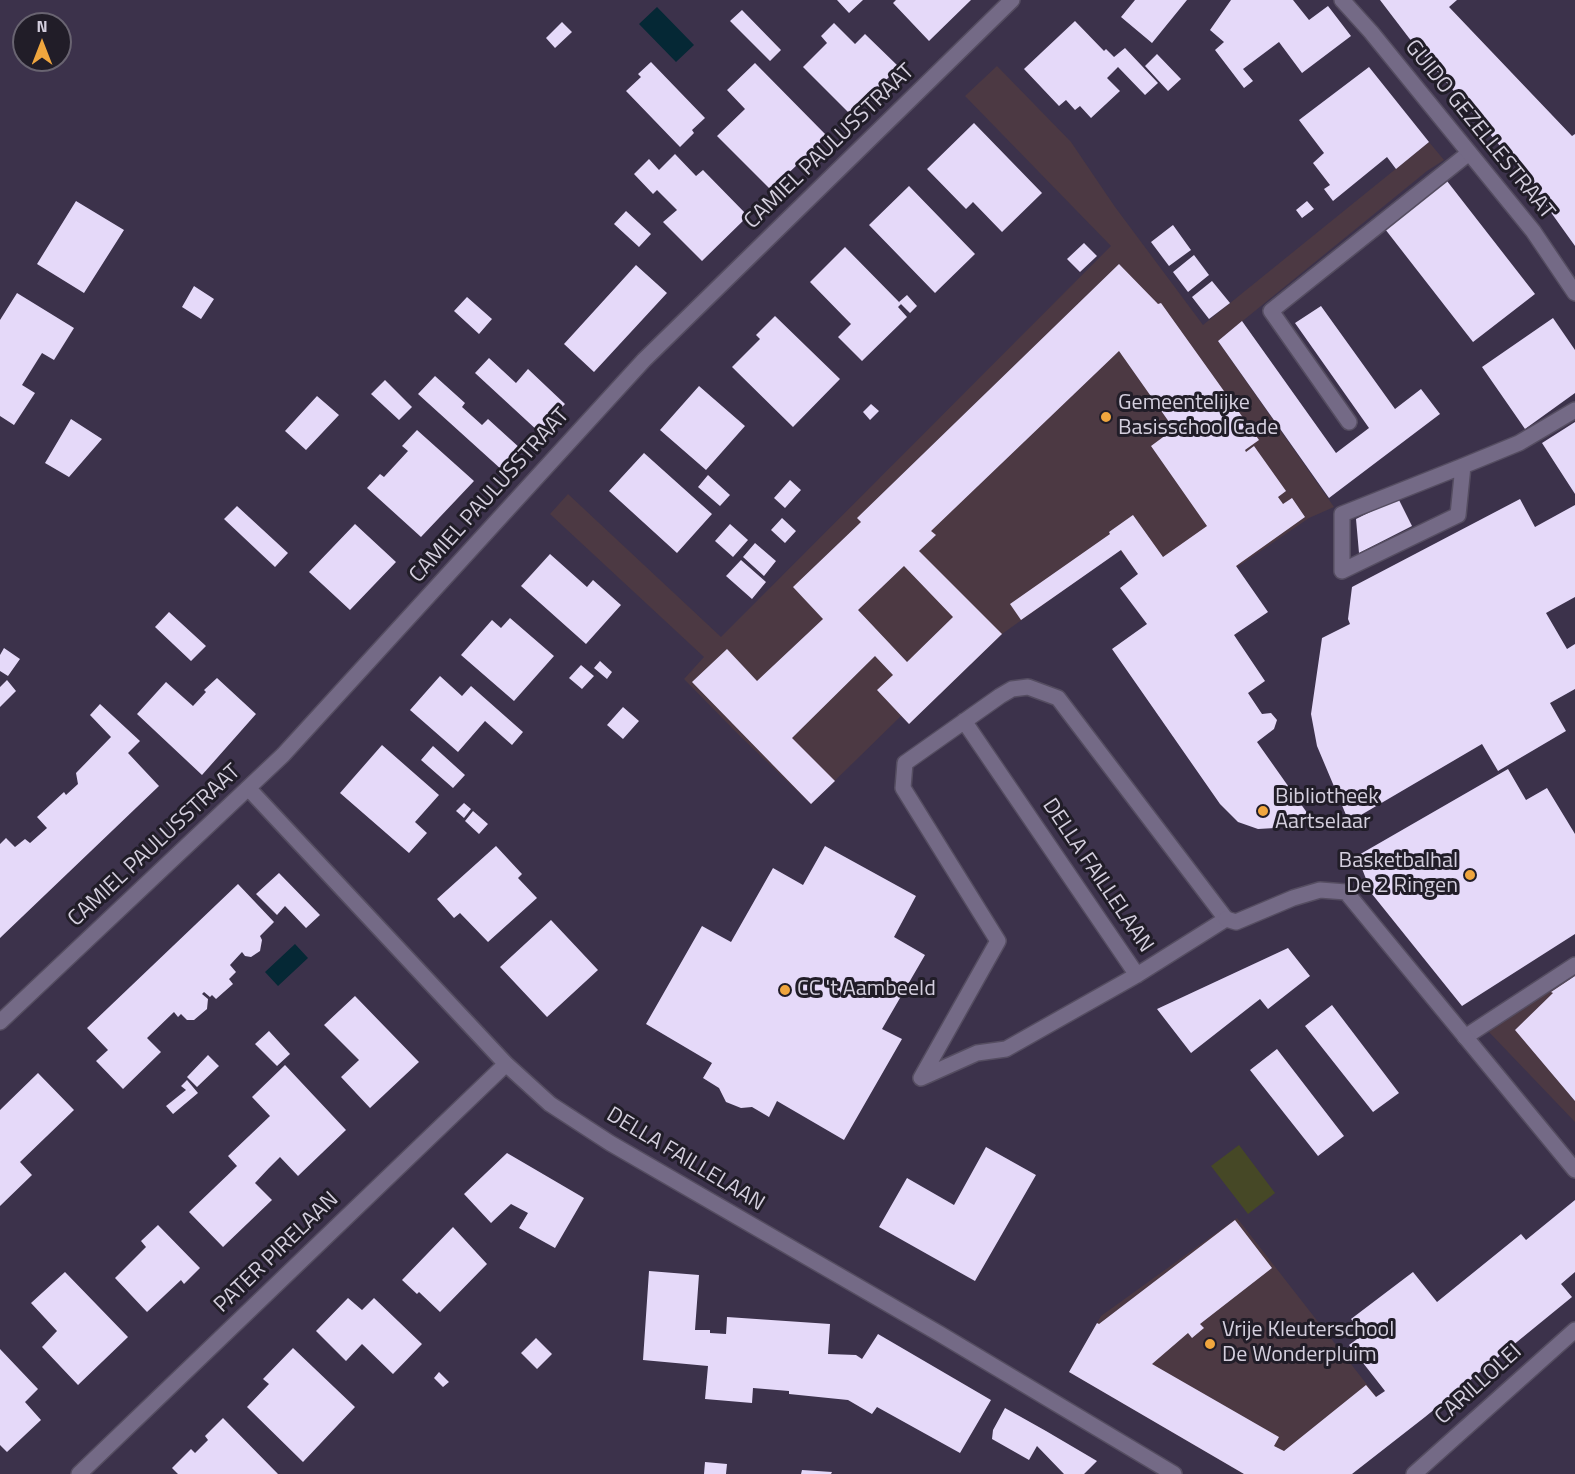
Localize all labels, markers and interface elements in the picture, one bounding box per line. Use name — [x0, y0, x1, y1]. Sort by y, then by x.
north arrow — [12, 12, 72, 72]
text: N — [36, 14, 48, 38]
street label: GUIDO GEZELLESTRAAT — [1399, 35, 1559, 225]
street label: CAMIEL PAULUSSTRAAT — [740, 59, 920, 235]
place label: Gemeentelijke Basisschool Cade — [1118, 391, 1278, 442]
street label: CAMIEL PAULUSSTRAAT — [405, 403, 575, 589]
marker: Gemeentelijke Basisschool Cade — [1099, 410, 1113, 424]
street label: CAMIEL PAULUSSTRAAT — [63, 759, 247, 933]
place label: Bibliotheek Aartselaar — [1275, 785, 1379, 836]
street label: DELLA FAILLELAAN — [1036, 794, 1158, 958]
marker: Bibliotheek Aartselaar — [1256, 804, 1270, 818]
place label: Basketbalhal De 2 Ringen — [1339, 849, 1458, 900]
marker: Basketbalhal De 2 Ringen — [1463, 868, 1477, 882]
place label: CC 't Aambeeld — [797, 977, 936, 1003]
marker: CC 't Aambeeld — [778, 983, 792, 997]
street label: DELLA FAILLELAAN — [601, 1102, 769, 1218]
street label: PATER PIRELAAN — [209, 1187, 345, 1319]
place label: Vrije Kleuterschool De Wonderpluim — [1222, 1318, 1394, 1370]
marker: Vrije Kleuterschool De Wonderpluim — [1203, 1337, 1217, 1351]
street label: CARILLOLEI — [1430, 1339, 1528, 1431]

